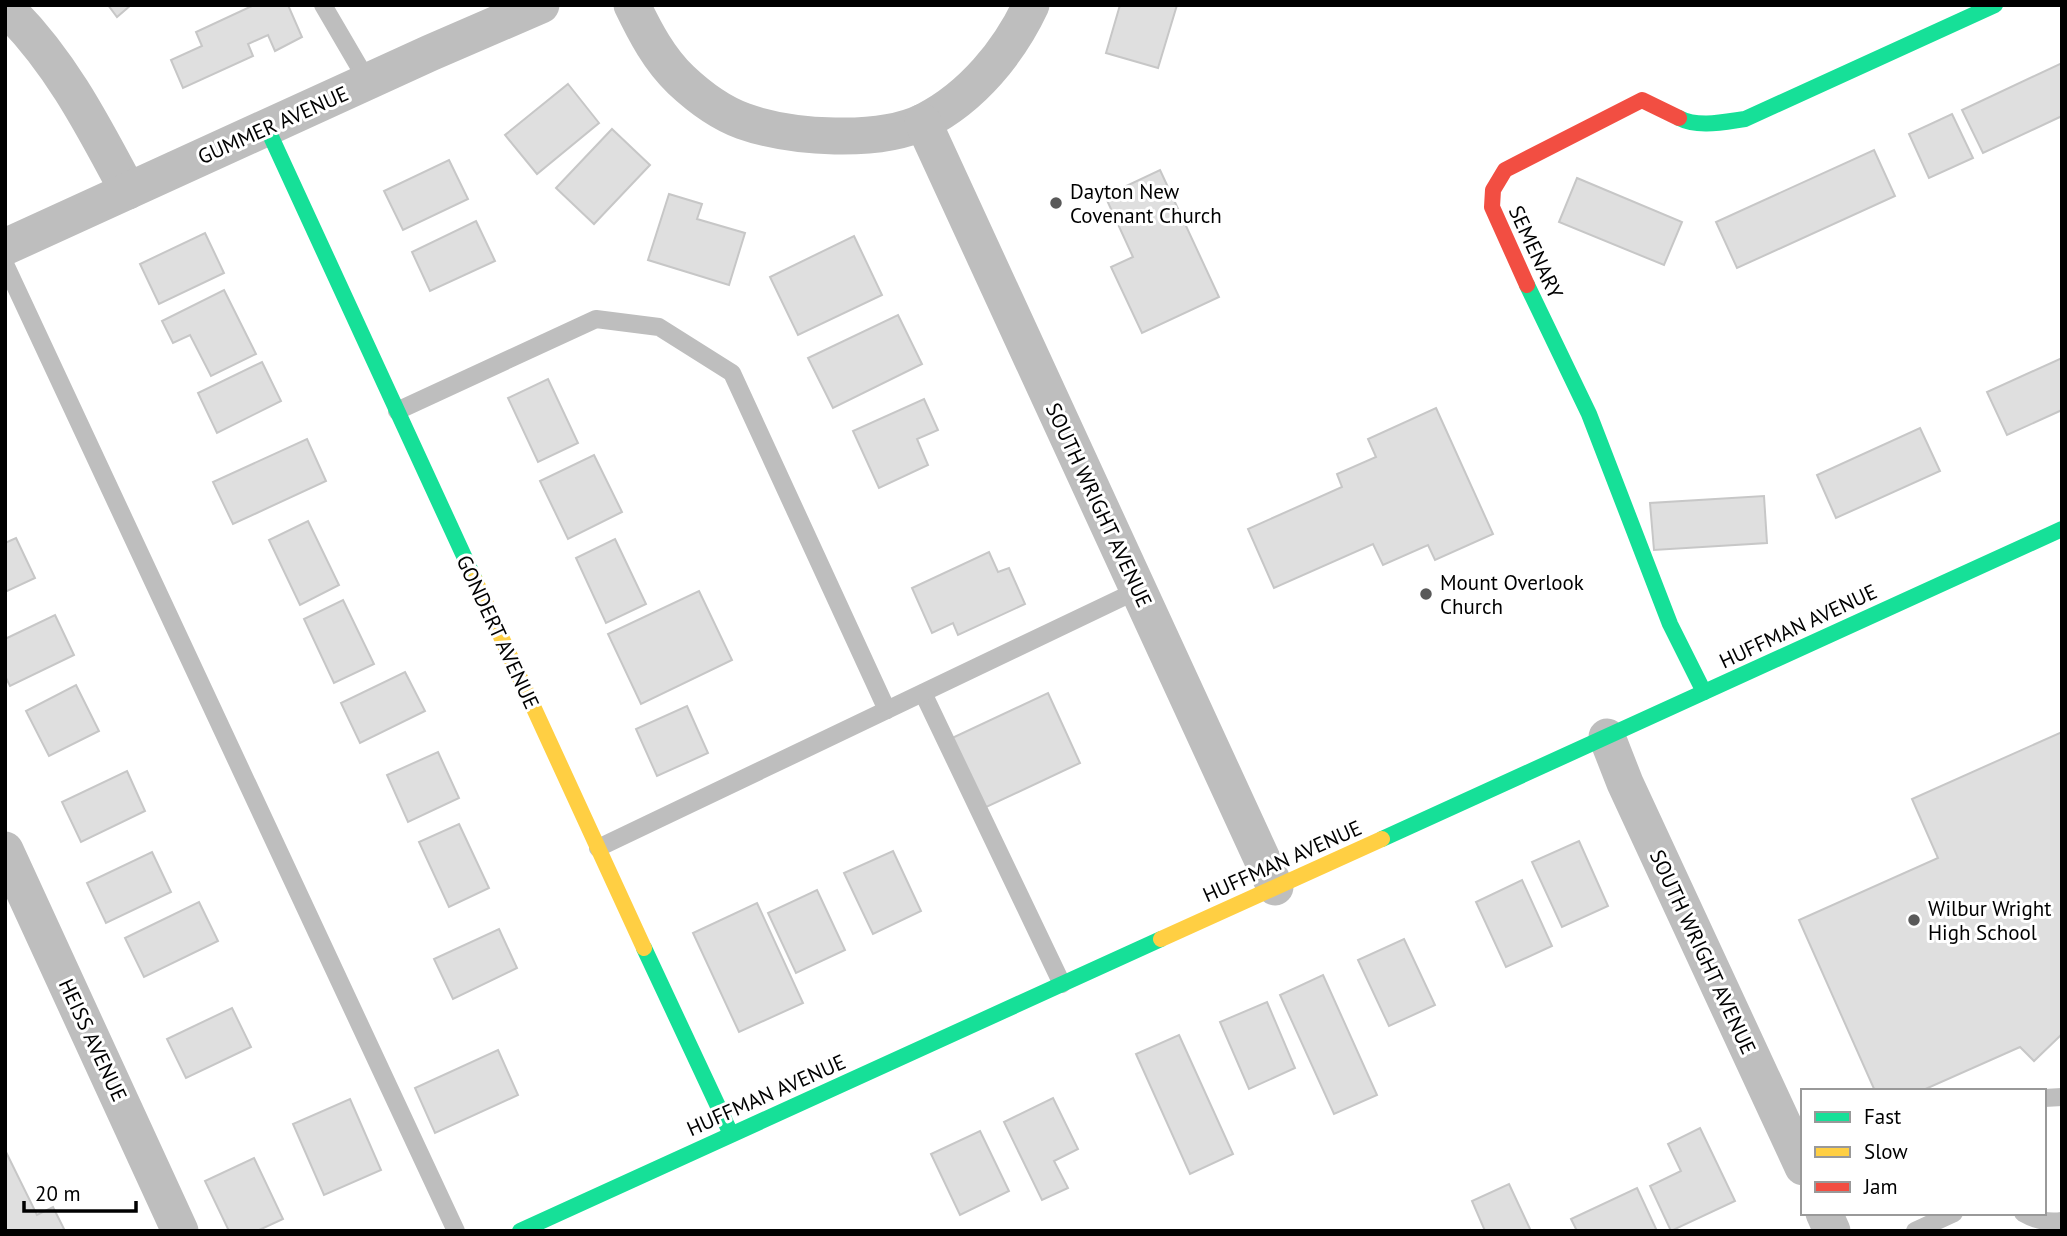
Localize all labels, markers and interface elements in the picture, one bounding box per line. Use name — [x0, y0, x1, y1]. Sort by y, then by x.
street label: GUMMER AVENUE — [193, 80, 353, 170]
place label: Dayton New Covenant Church — [1070, 178, 1222, 229]
marker: Dayton New Covenant Church — [1048, 195, 1064, 211]
street label: SEMENARY — [1503, 201, 1569, 303]
street label: SOUTH WRIGHT AVENUE — [1040, 398, 1158, 612]
street label: GONDERT AVENUE — [450, 551, 546, 713]
place label: Mount Overlook Church — [1440, 569, 1584, 620]
street label: HUFFMAN AVENUE — [1715, 578, 1881, 674]
marker: Mount Overlook Church — [1418, 586, 1434, 602]
street label: HUFFMAN AVENUE — [1198, 814, 1366, 908]
street label: SOUTH WRIGHT AVENUE — [1644, 845, 1762, 1059]
place label: Wilbur Wright High School — [1928, 895, 2051, 946]
marker: Wilbur Wright High School — [1906, 912, 1922, 928]
street label: HEISS AVENUE — [53, 974, 133, 1106]
street label: HUFFMAN AVENUE — [682, 1048, 850, 1142]
legend — [1801, 1089, 2046, 1215]
text: Fast — [1864, 1103, 1901, 1130]
text: Slow — [1864, 1138, 1908, 1165]
scale bar — [24, 1170, 136, 1214]
text: Jam — [1863, 1173, 1898, 1200]
text: 20 m — [35, 1180, 81, 1207]

